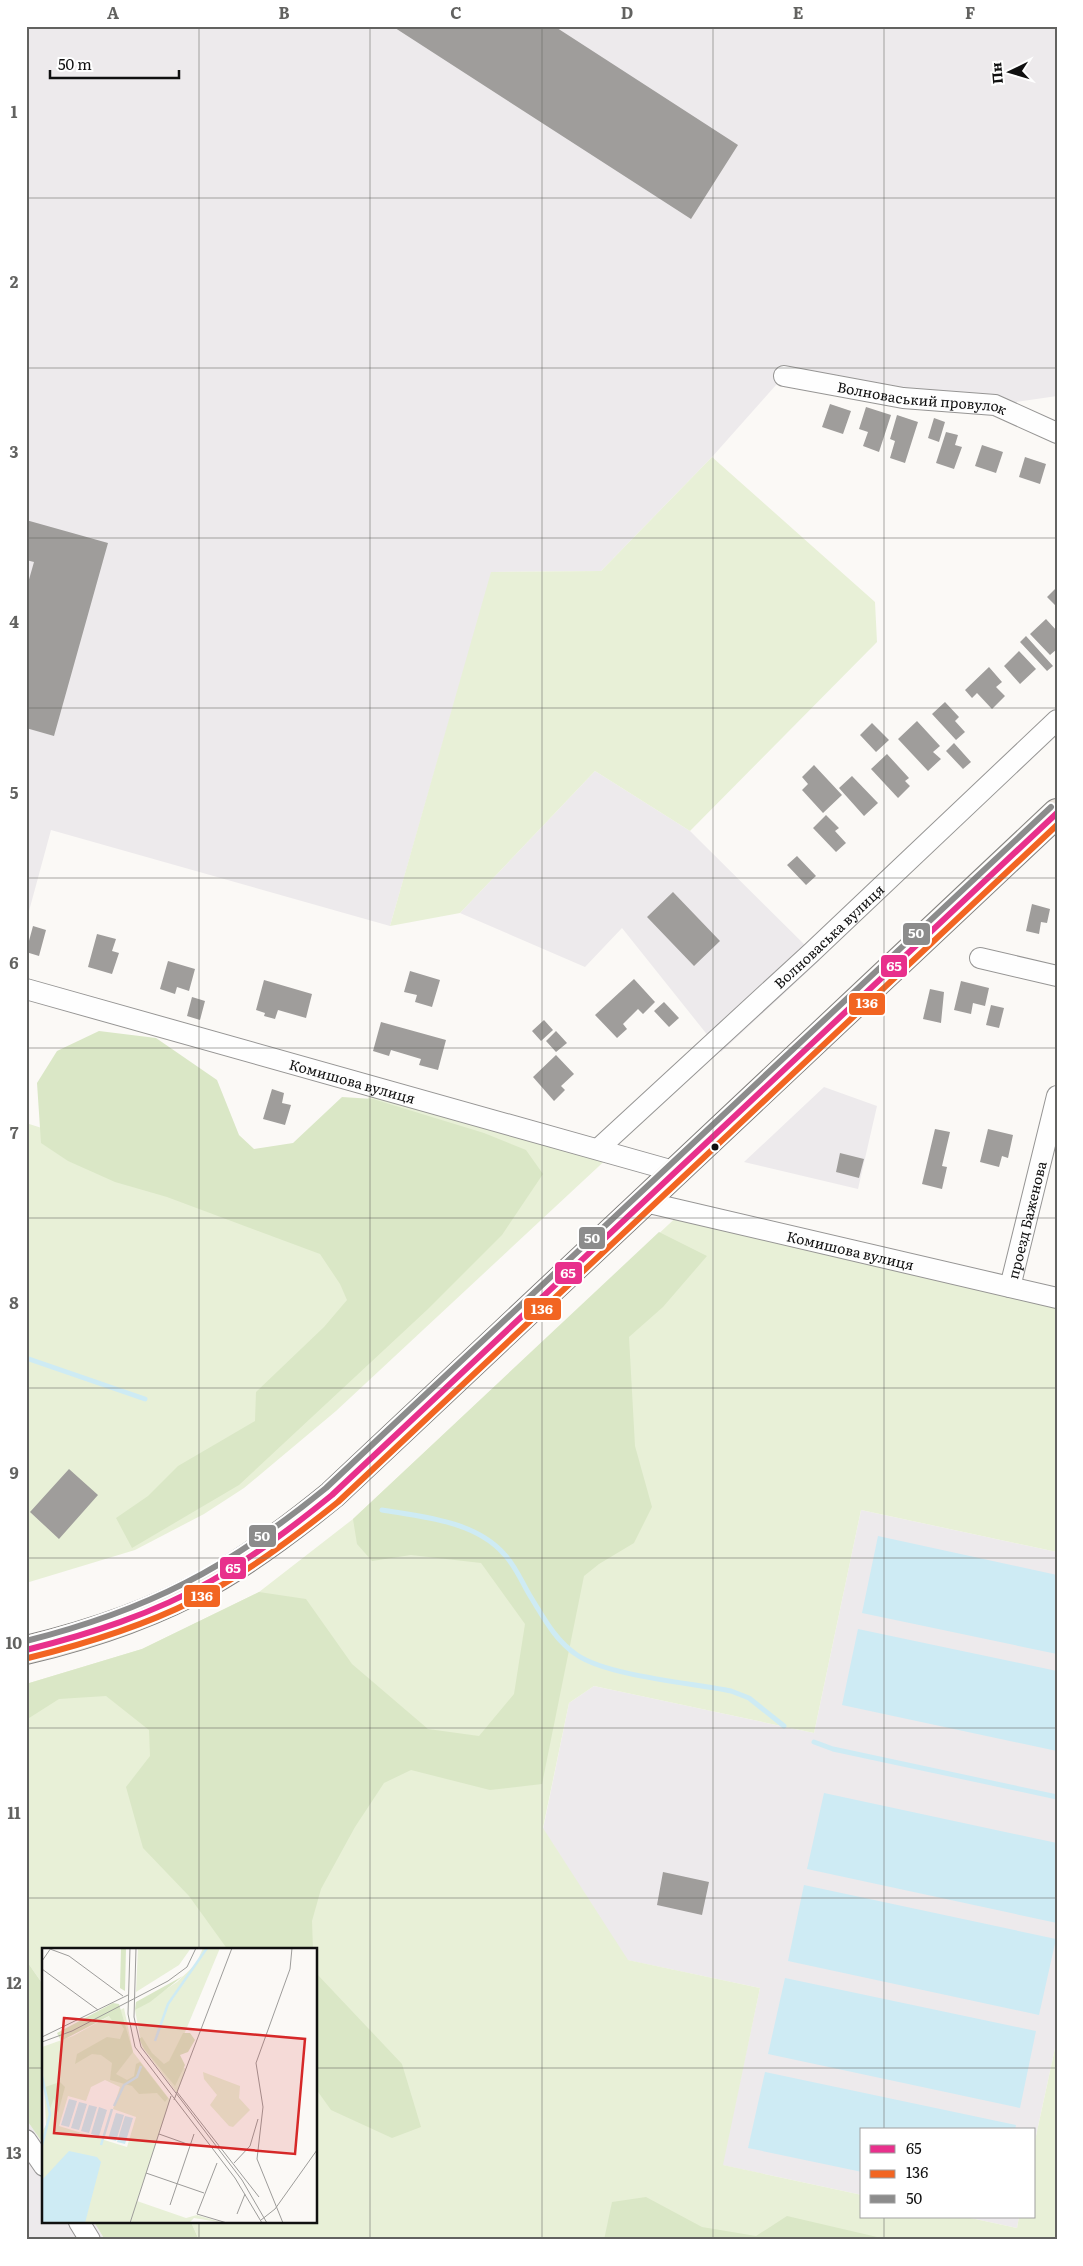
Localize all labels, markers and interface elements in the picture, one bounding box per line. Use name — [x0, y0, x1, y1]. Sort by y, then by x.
text: A — [107, 0, 119, 24]
text: B — [278, 0, 290, 24]
text: C — [450, 0, 462, 24]
text: D — [621, 0, 633, 24]
text: E — [793, 0, 804, 24]
text: F — [965, 0, 975, 24]
scale bar — [50, 48, 179, 80]
north arrow — [986, 48, 1036, 98]
text: 50 m — [58, 52, 92, 75]
text: Пн — [985, 61, 1007, 85]
text: 1 — [11, 99, 18, 123]
text: 2 — [10, 269, 19, 293]
street label: Волноваський провулок — [836, 376, 1011, 419]
text: 3 — [10, 439, 19, 463]
text: 4 — [9, 609, 19, 633]
text: 5 — [10, 780, 19, 804]
street label: Волноваська вулиця — [769, 879, 888, 993]
line badge: 50 — [902, 922, 931, 946]
text: 50 — [908, 922, 924, 942]
text: 6 — [9, 950, 19, 974]
line badge: 65 — [880, 954, 908, 978]
text: 65 — [886, 955, 902, 975]
line badge: 136 — [848, 992, 886, 1016]
text: 136 — [856, 992, 878, 1012]
street label: Комишова вулиця — [287, 1054, 418, 1108]
text: 7 — [10, 1120, 19, 1144]
unlabelled marker — [710, 1142, 720, 1152]
street label: проезд Баженова — [1002, 1159, 1051, 1281]
street label: Комишова вулиця — [785, 1225, 916, 1274]
line badge: 50 — [578, 1226, 606, 1250]
text: 50 — [584, 1227, 600, 1247]
line badge: 65 — [554, 1261, 583, 1285]
text: 65 — [560, 1262, 576, 1282]
text: 8 — [9, 1290, 19, 1314]
line badge: 136 — [523, 1297, 562, 1321]
text: 136 — [531, 1298, 553, 1318]
text: 9 — [9, 1460, 19, 1484]
line badge: 50 — [248, 1524, 277, 1548]
text: 50 — [254, 1525, 270, 1545]
line badge: 65 — [219, 1556, 247, 1580]
text: 65 — [225, 1557, 241, 1577]
line badge: 136 — [183, 1584, 221, 1608]
text: 136 — [191, 1585, 213, 1605]
text: 10 — [6, 1630, 22, 1654]
text: 11 — [7, 1800, 21, 1824]
inset map — [42, 1948, 318, 2224]
text: 12 — [6, 1970, 22, 1994]
legend — [860, 2128, 1036, 2218]
text: 65 — [906, 2136, 922, 2159]
text: 13 — [6, 2140, 22, 2164]
text: 136 — [906, 2160, 928, 2183]
text: 50 — [906, 2186, 923, 2209]

